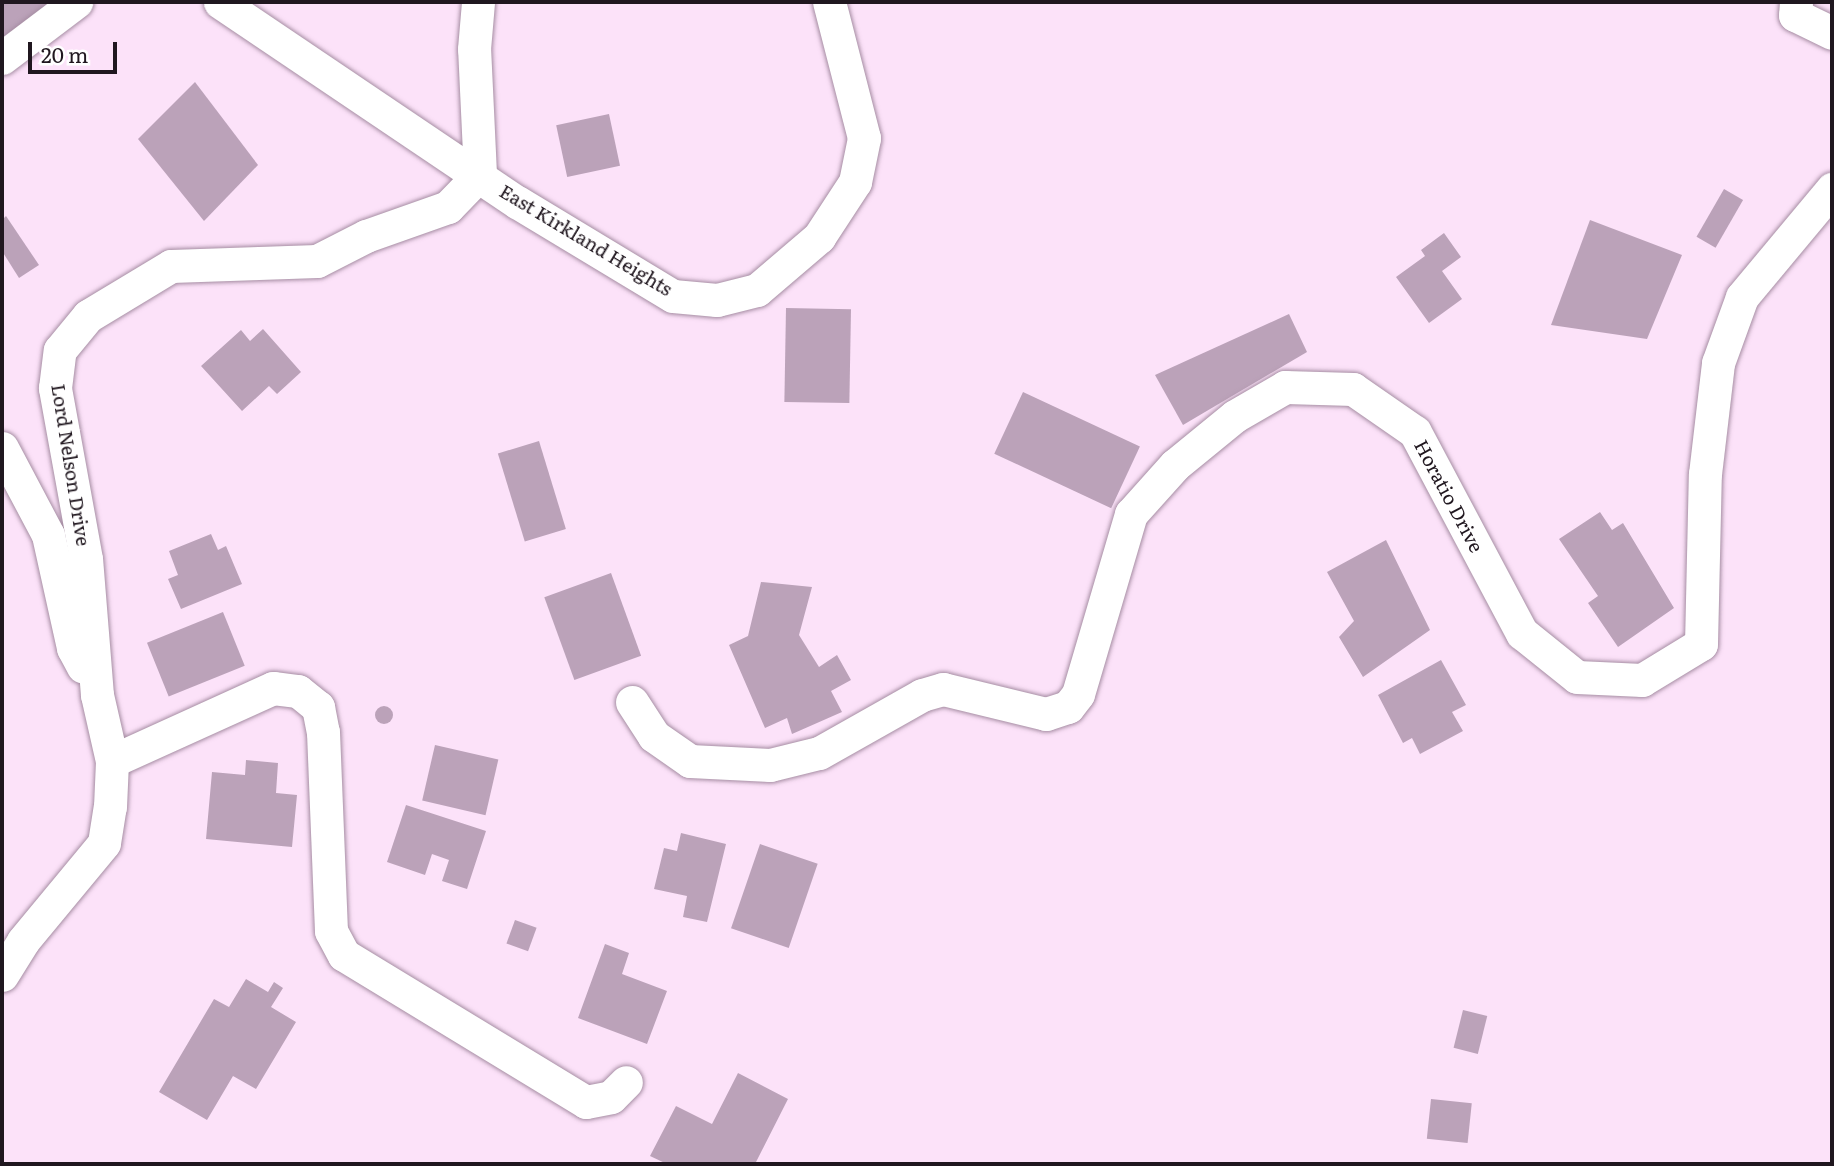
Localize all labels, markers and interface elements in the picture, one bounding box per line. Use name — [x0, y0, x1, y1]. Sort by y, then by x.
scale bar — [32, 28, 121, 72]
text: 20 m — [41, 38, 88, 69]
street label: East Kirkland Heights — [496, 179, 676, 301]
street label: Lord Nelson Drive — [47, 382, 95, 548]
street label: Horatio Drive — [1410, 436, 1488, 556]

